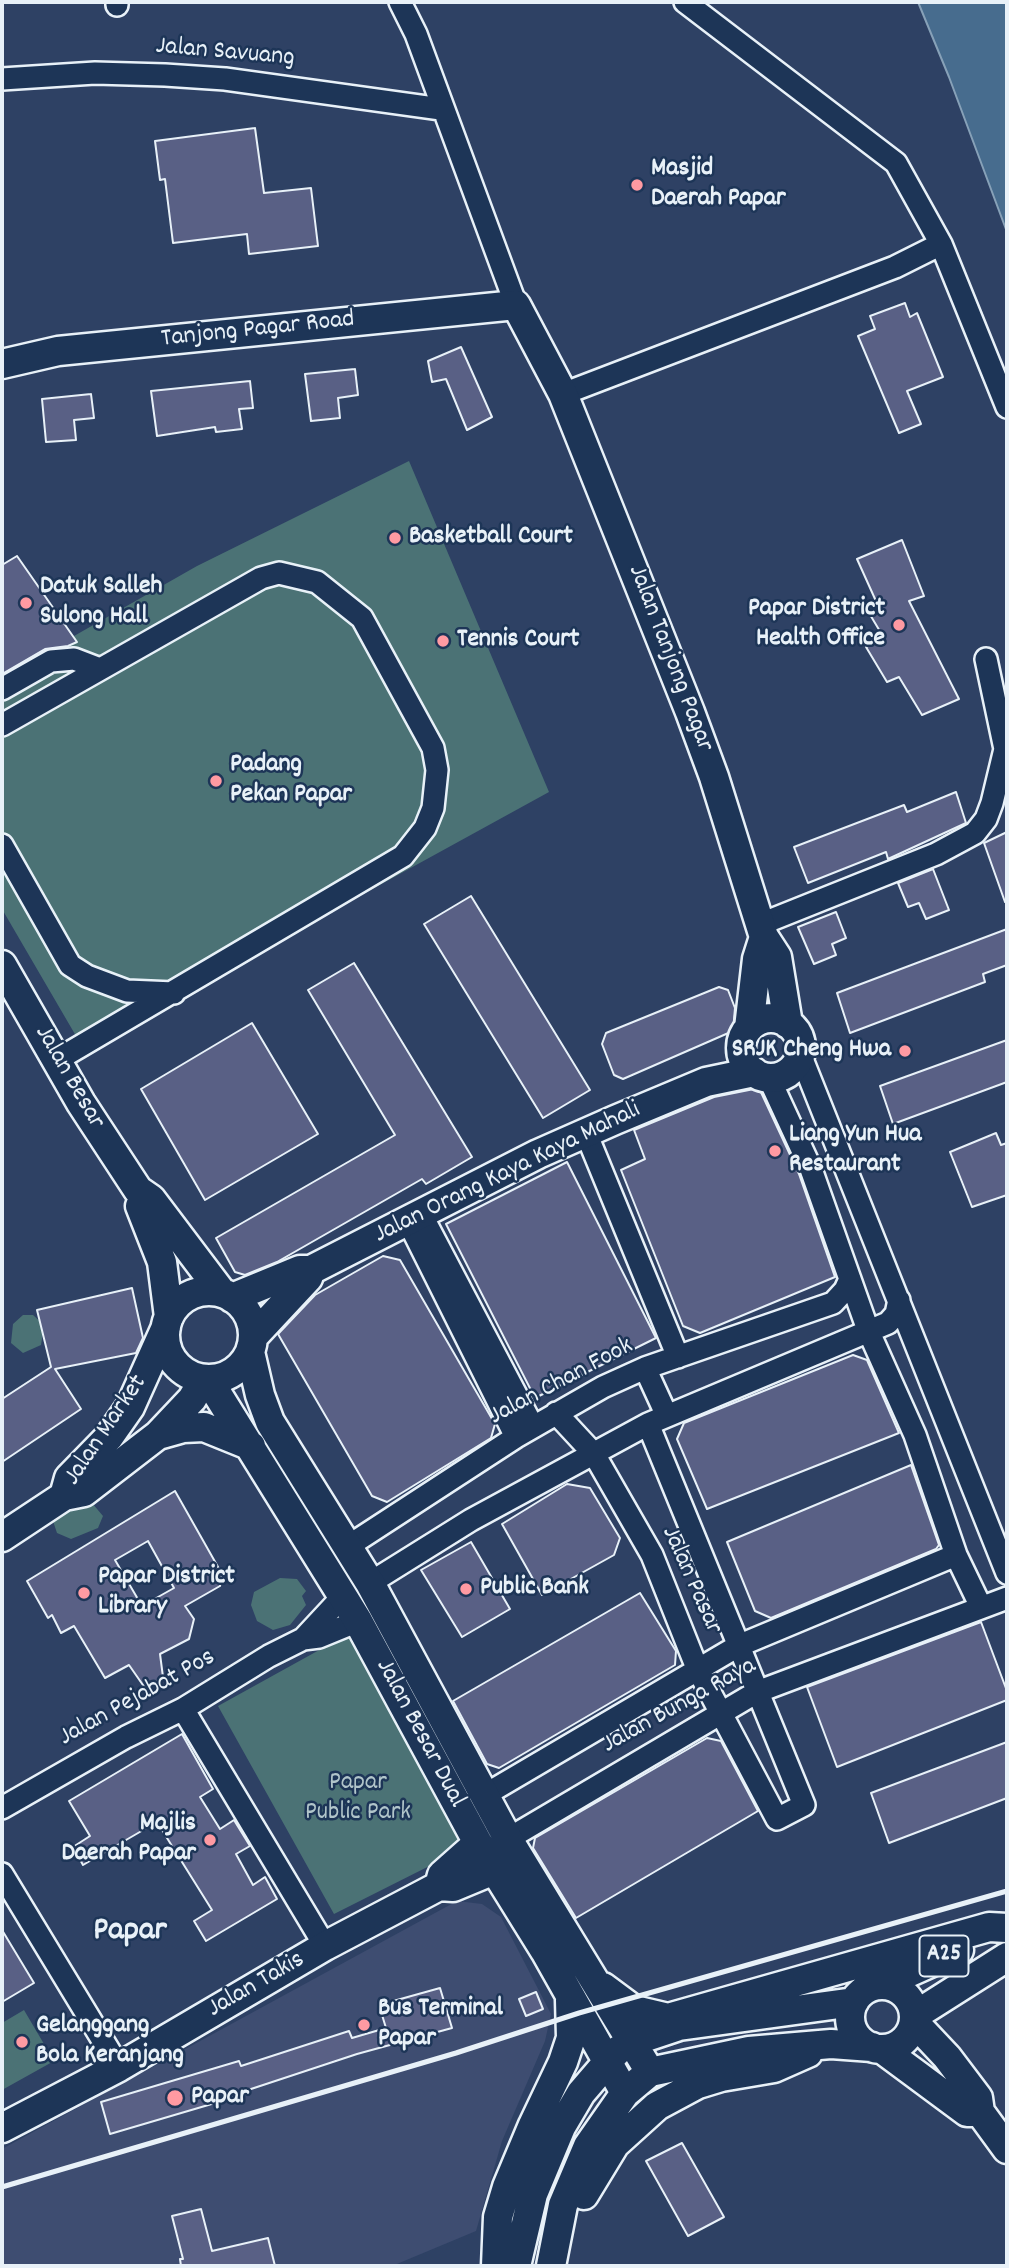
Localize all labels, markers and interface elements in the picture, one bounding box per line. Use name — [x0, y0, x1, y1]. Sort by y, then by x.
street label: Jalan Savuang — [154, 32, 296, 76]
place label: Masjid Daerah Papar — [651, 154, 786, 216]
marker: Masjid Daerah Papar — [629, 177, 645, 193]
street label: Tanjong Pagar Road — [160, 305, 356, 357]
place label: Basketball Court — [409, 522, 573, 554]
marker: Basketball Court — [387, 530, 403, 546]
street label: Jalan Tanjong Pagar — [619, 561, 719, 757]
place label: Datuk Salleh Sulong Hall — [40, 572, 162, 634]
place label: Papar District Health Office — [748, 594, 885, 656]
marker: Datuk Salleh Sulong Hall — [18, 595, 34, 611]
marker: Papar District Health Office — [891, 617, 907, 633]
place label: Tennis Court — [457, 625, 579, 657]
marker: Tennis Court — [435, 633, 451, 649]
place label: Padang Pekan Papar — [230, 750, 352, 812]
marker: Padang Pekan Papar — [208, 773, 224, 789]
street label: Jalan Besar — [26, 1021, 110, 1135]
place label: SRJK Cheng Hwa — [732, 1035, 891, 1067]
marker: SRJK Cheng Hwa — [897, 1043, 913, 1059]
street label: Jalan Orang Kaya Kaya Mahali — [370, 1096, 646, 1252]
place label: Liang Yun Hua Restaurant — [789, 1120, 921, 1182]
marker: Liang Yun Hua Restaurant — [767, 1143, 783, 1159]
street label: Jalan Chan Fook — [485, 1332, 639, 1434]
street label: Jalan Market — [59, 1370, 155, 1492]
street label: Jalan Pasar — [652, 1522, 728, 1640]
place label: Papar District Library — [98, 1562, 235, 1624]
place label: Public Bank — [480, 1573, 589, 1605]
marker: Public Bank — [458, 1581, 474, 1597]
marker: Papar District Library — [76, 1585, 92, 1601]
street label: Jalan Pejabat Pos — [55, 1643, 221, 1755]
street label: Jalan Bunga Raya — [598, 1652, 762, 1762]
street label: Jalan Besar Dual — [367, 1654, 471, 1814]
park label: Papar Public Park — [305, 1768, 411, 1830]
place label: Majlis Daerah Papar — [61, 1809, 196, 1870]
marker: Majlis Daerah Papar — [202, 1832, 218, 1848]
district label: Papar — [93, 1913, 167, 1953]
road number: A25 — [920, 1936, 968, 1977]
street label: Jalan Takis — [203, 1946, 311, 2026]
place label: Bus Terminal Papar — [378, 1994, 503, 2056]
place label: Gelanggang Bola Keranjang — [36, 2011, 184, 2072]
marker: Bus Terminal Papar — [356, 2017, 372, 2033]
marker: Gelanggang Bola Keranjang — [14, 2034, 30, 2050]
place label: Papar — [191, 2082, 249, 2114]
marker: Papar — [165, 2088, 185, 2108]

